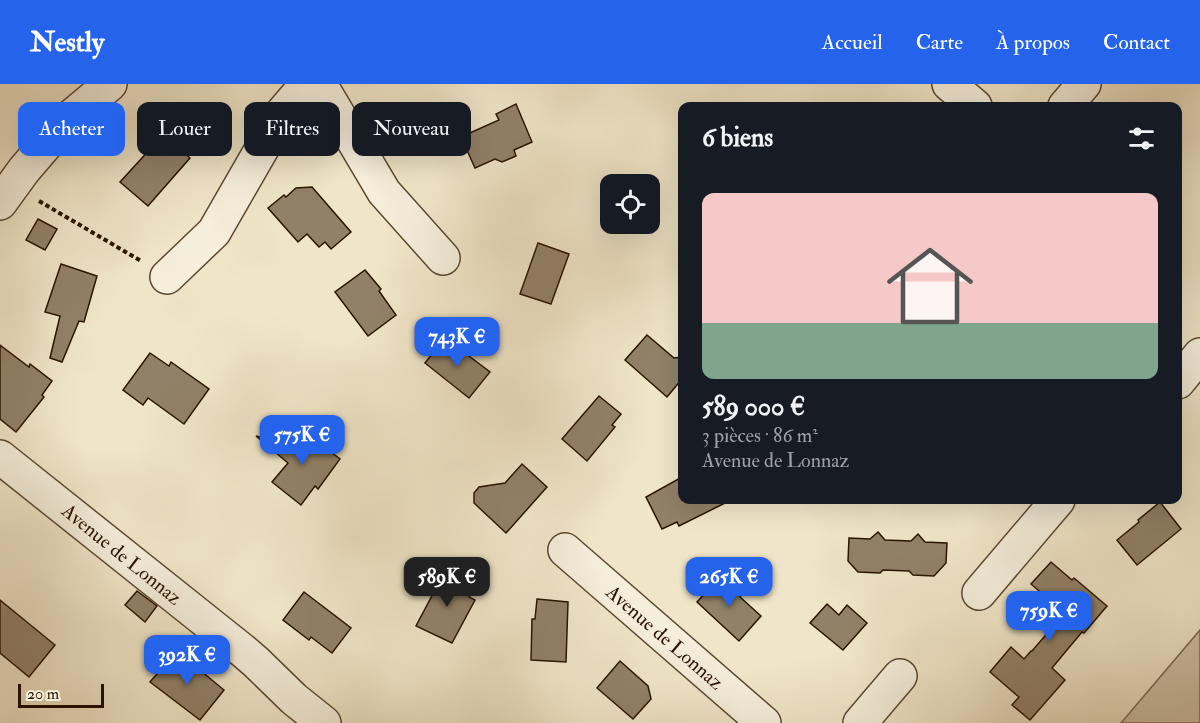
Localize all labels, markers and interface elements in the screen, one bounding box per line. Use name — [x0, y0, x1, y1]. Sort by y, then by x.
text: Nestly — [30, 25, 104, 60]
text: Accueil — [822, 29, 883, 56]
text: Carte — [916, 29, 963, 56]
text: À propos — [996, 29, 1070, 56]
text: Contact — [1103, 29, 1170, 56]
chip: Acheter — [18, 102, 125, 156]
chip: Louer — [137, 102, 232, 156]
chip: Filtres — [244, 102, 340, 156]
chip: Nouveau — [352, 102, 471, 156]
text: 6 biens — [702, 122, 773, 154]
icon: filters — [1125, 122, 1158, 155]
map controls — [600, 174, 660, 234]
button: locate — [600, 174, 660, 234]
icon: home — [876, 232, 984, 340]
pin: 743K € — [408, 317, 506, 368]
text: 743K € — [429, 324, 486, 349]
text: 589 000 € — [702, 391, 805, 423]
pin: 575K € — [253, 415, 351, 466]
text: 575K € — [274, 422, 330, 447]
text: 3 pièces · 86 m² — [702, 423, 818, 448]
text: Avenue de Lonnaz — [702, 448, 849, 473]
street label: Avenue de Lonnaz — [56, 498, 187, 611]
pin: 589K € — [398, 557, 496, 608]
pin: 265K € — [680, 557, 778, 608]
text: 589K € — [418, 564, 476, 589]
text: 265K € — [700, 564, 758, 589]
street label: Avenue de Lonnaz — [600, 579, 729, 695]
pin: 759K € — [1000, 591, 1098, 642]
text: 759K € — [1020, 598, 1078, 623]
pin: 392K € — [138, 635, 236, 686]
text: 392K € — [158, 642, 216, 667]
scale bar — [18, 681, 104, 708]
text: 20 m — [27, 684, 59, 704]

